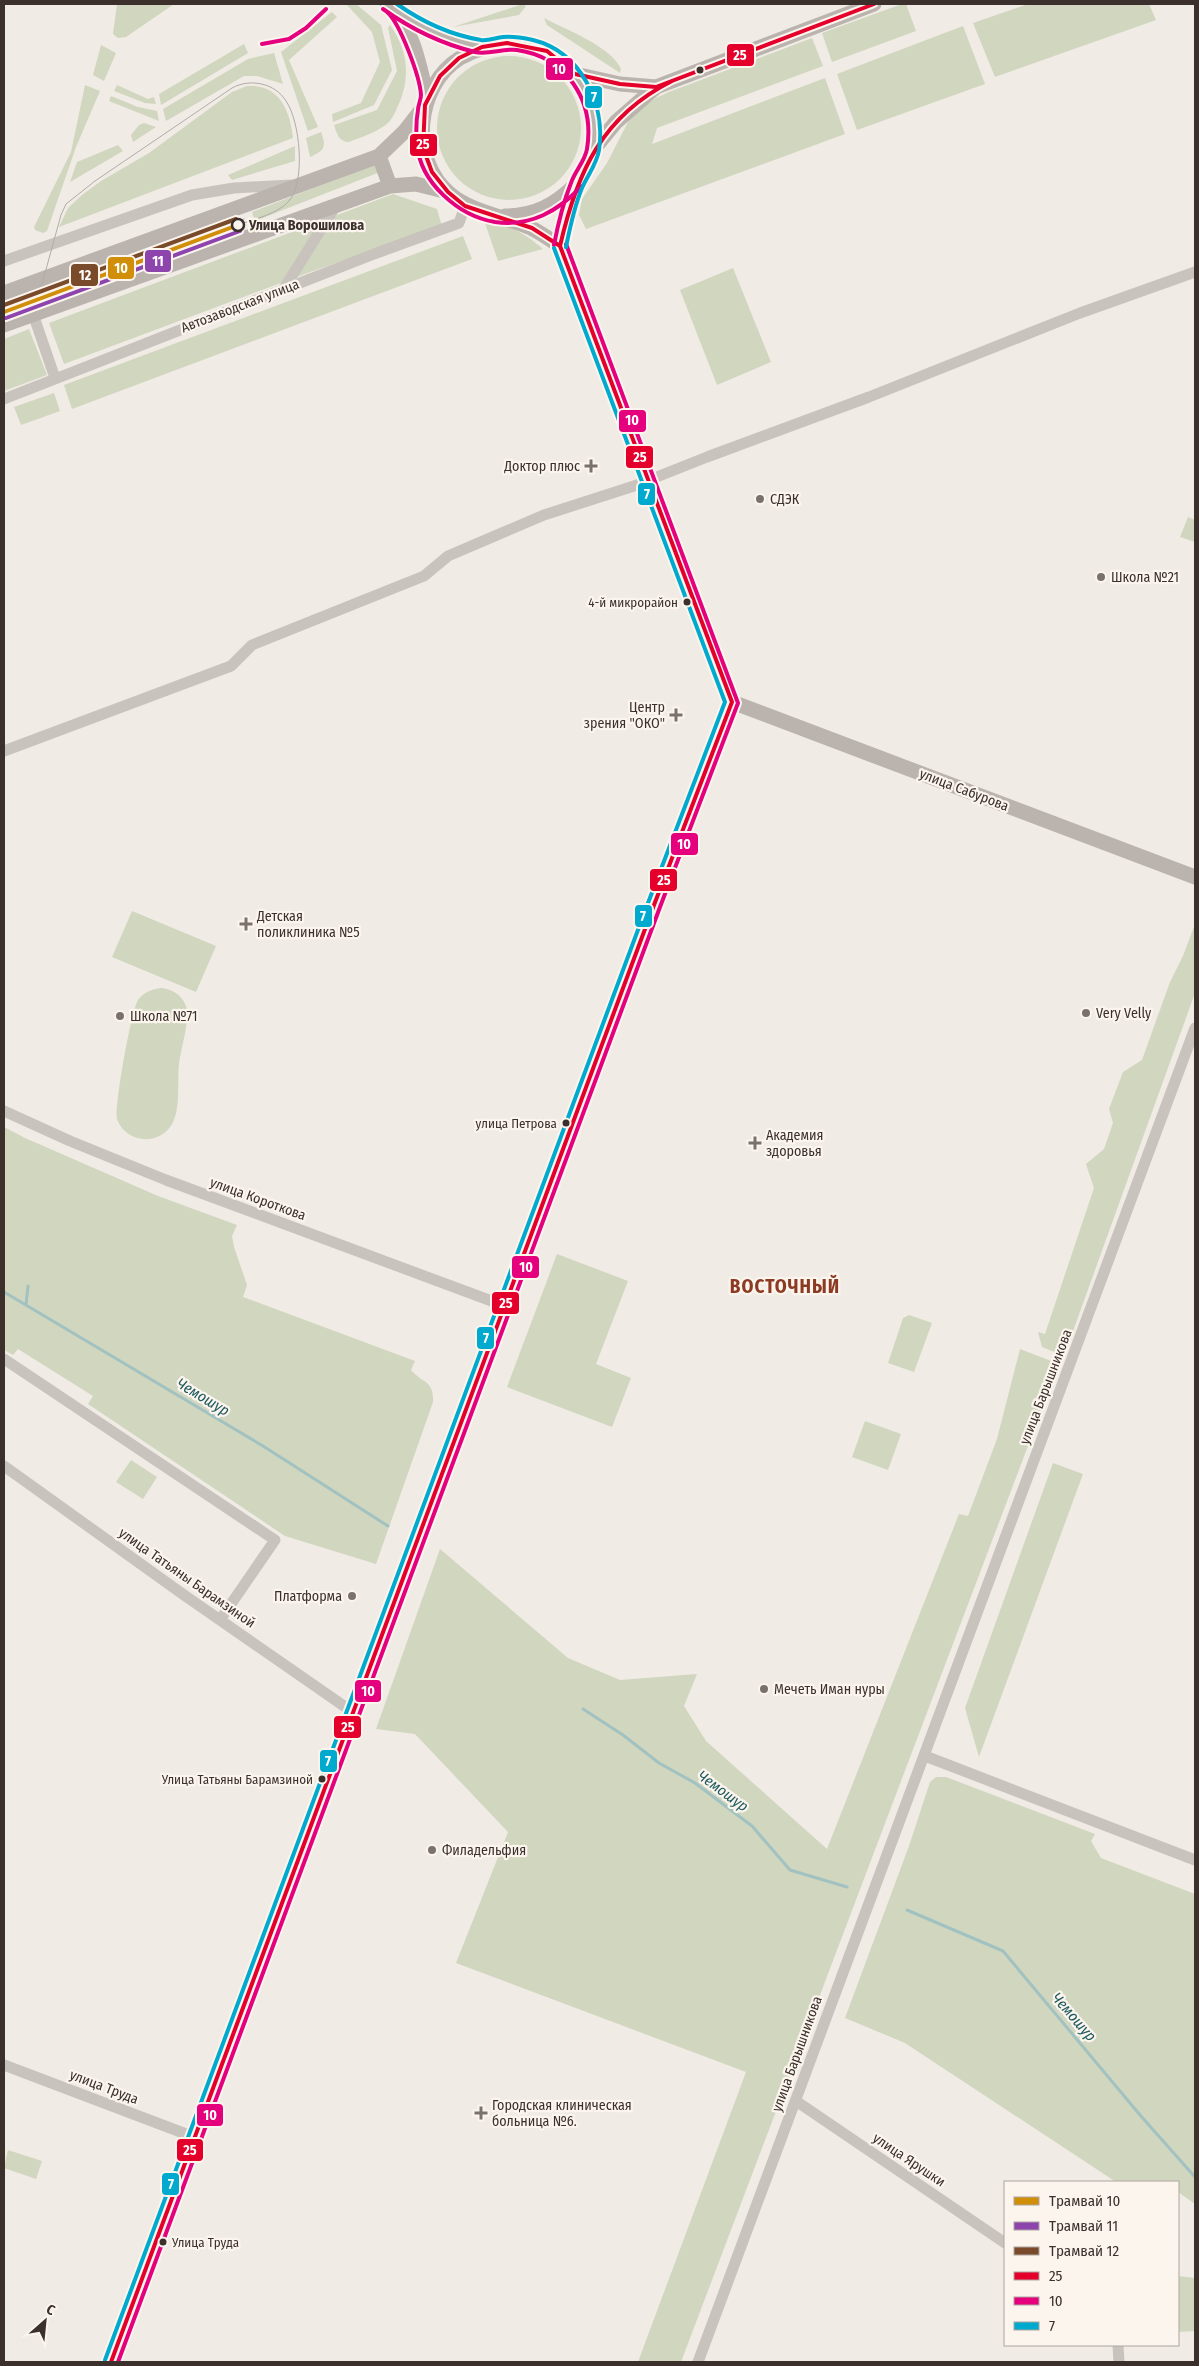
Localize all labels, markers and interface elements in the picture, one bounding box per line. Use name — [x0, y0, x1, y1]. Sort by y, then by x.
line badge: 25 — [726, 43, 755, 67]
text: 25 — [732, 47, 747, 64]
line badge: 10 — [545, 57, 574, 81]
text: 10 — [552, 61, 566, 78]
unlabelled marker — [695, 65, 705, 75]
line badge: 7 — [584, 85, 603, 109]
text: 7 — [591, 89, 597, 106]
line badge: 25 — [409, 133, 438, 157]
text: 25 — [415, 136, 430, 153]
place label: Улица Ворошилова — [248, 217, 364, 234]
marker: Улица Ворошилова — [231, 218, 245, 232]
line badge: 11 — [144, 249, 172, 273]
text: 11 — [152, 253, 164, 270]
line badge: 10 — [107, 256, 135, 280]
text: 10 — [114, 260, 128, 277]
line badge: 12 — [70, 263, 99, 287]
text: 12 — [79, 267, 92, 284]
street label: Автозаводская улица — [179, 276, 302, 336]
line badge: 10 — [618, 409, 647, 433]
text: 10 — [625, 412, 639, 429]
line badge: 25 — [625, 445, 654, 469]
text: 25 — [632, 449, 647, 466]
place label: Доктор плюс — [503, 458, 580, 475]
marker: Доктор плюс — [584, 459, 598, 473]
line badge: 7 — [637, 482, 656, 506]
text: 7 — [644, 486, 650, 503]
place label: СДЭК — [770, 491, 800, 508]
marker: СДЭК — [754, 493, 766, 505]
place label: Школа №21 — [1111, 569, 1179, 586]
marker: Школа №21 — [1095, 571, 1107, 583]
place label: 4-й микрорайон — [588, 595, 678, 610]
marker: 4-й микрорайон — [682, 597, 692, 607]
place label: Центр зрения "ОКО" — [584, 699, 665, 732]
marker: Центр зрения "ОКО" — [669, 708, 683, 722]
street label: улица Сабурова — [917, 765, 1011, 815]
line badge: 10 — [670, 832, 699, 856]
text: 10 — [677, 836, 691, 853]
line badge: 25 — [649, 868, 678, 892]
text: 25 — [656, 872, 671, 889]
line badge: 7 — [634, 904, 653, 928]
place label: Детская поликлиника №5 — [256, 908, 360, 941]
text: 7 — [640, 908, 646, 925]
marker: Детская поликлиника №5 — [239, 917, 253, 931]
place label: Very Velly — [1096, 1005, 1152, 1022]
marker: Very Velly — [1080, 1007, 1092, 1019]
place label: Школа №71 — [130, 1008, 197, 1025]
marker: Школа №71 — [114, 1010, 126, 1022]
place label: улица Петрова — [476, 1116, 557, 1131]
marker: улица Петрова — [561, 1118, 571, 1128]
place label: Академия здоровья — [766, 1127, 824, 1160]
marker: Академия здоровья — [748, 1136, 762, 1150]
street label: улица Короткова — [208, 1174, 308, 1224]
line badge: 10 — [511, 1255, 540, 1279]
text: 10 — [519, 1259, 533, 1276]
district label: ВОСТОЧНЫЙ — [730, 1274, 840, 1298]
line badge: 25 — [491, 1291, 520, 1315]
text: 25 — [498, 1295, 513, 1312]
line badge: 7 — [476, 1326, 495, 1350]
street label: улица Барышникова — [1016, 1327, 1076, 1447]
text: 7 — [483, 1330, 489, 1347]
water label: Чемошур — [173, 1374, 233, 1420]
street label: улица Татьяны Барамзиной — [115, 1524, 259, 1632]
place label: Платформа — [274, 1588, 342, 1605]
marker: Платформа — [346, 1590, 358, 1602]
line badge: 10 — [354, 1679, 382, 1703]
place label: Мечеть Иман нуры — [774, 1681, 885, 1698]
text: 10 — [361, 1683, 375, 1700]
marker: Мечеть Иман нуры — [758, 1683, 770, 1695]
line badge: 25 — [333, 1715, 362, 1739]
text: 25 — [340, 1719, 355, 1736]
line badge: 7 — [319, 1749, 338, 1773]
text: 7 — [325, 1753, 331, 1770]
water label: Чемошур — [694, 1767, 752, 1815]
place label: Улица Татьяны Барамзиной — [161, 1772, 313, 1787]
marker: Улица Татьяны Барамзиной — [317, 1774, 327, 1784]
place label: Филадельфия — [442, 1842, 526, 1859]
marker: Филадельфия — [426, 1844, 438, 1856]
water label: Чемошур — [1048, 1989, 1100, 2045]
street label: улица Барышникова — [768, 1994, 826, 2114]
street label: улица Труда — [67, 2066, 141, 2108]
place label: Городская клиническая больница №6. — [492, 2097, 632, 2130]
line badge: 10 — [196, 2103, 224, 2127]
marker: Городская клиническая больница №6. — [474, 2106, 488, 2120]
text: 10 — [203, 2107, 217, 2124]
street label: улица Ярушки — [870, 2130, 948, 2190]
line badge: 25 — [176, 2138, 204, 2162]
text: 25 — [182, 2142, 197, 2159]
line badge: 7 — [161, 2172, 180, 2196]
text: 7 — [168, 2176, 174, 2193]
legend — [1004, 2181, 1179, 2346]
text: Трамвай 10 — [1049, 2192, 1120, 2210]
text: Трамвай 11 — [1049, 2217, 1118, 2235]
place label: Улица Труда — [171, 2235, 239, 2250]
marker: Улица Труда — [158, 2237, 168, 2247]
text: Трамвай 12 — [1049, 2242, 1119, 2260]
text: 25 — [1049, 2267, 1063, 2285]
text: 10 — [1049, 2292, 1063, 2310]
north arrow — [20, 2296, 70, 2346]
text: С — [44, 2301, 58, 2319]
text: 7 — [1049, 2317, 1055, 2335]

